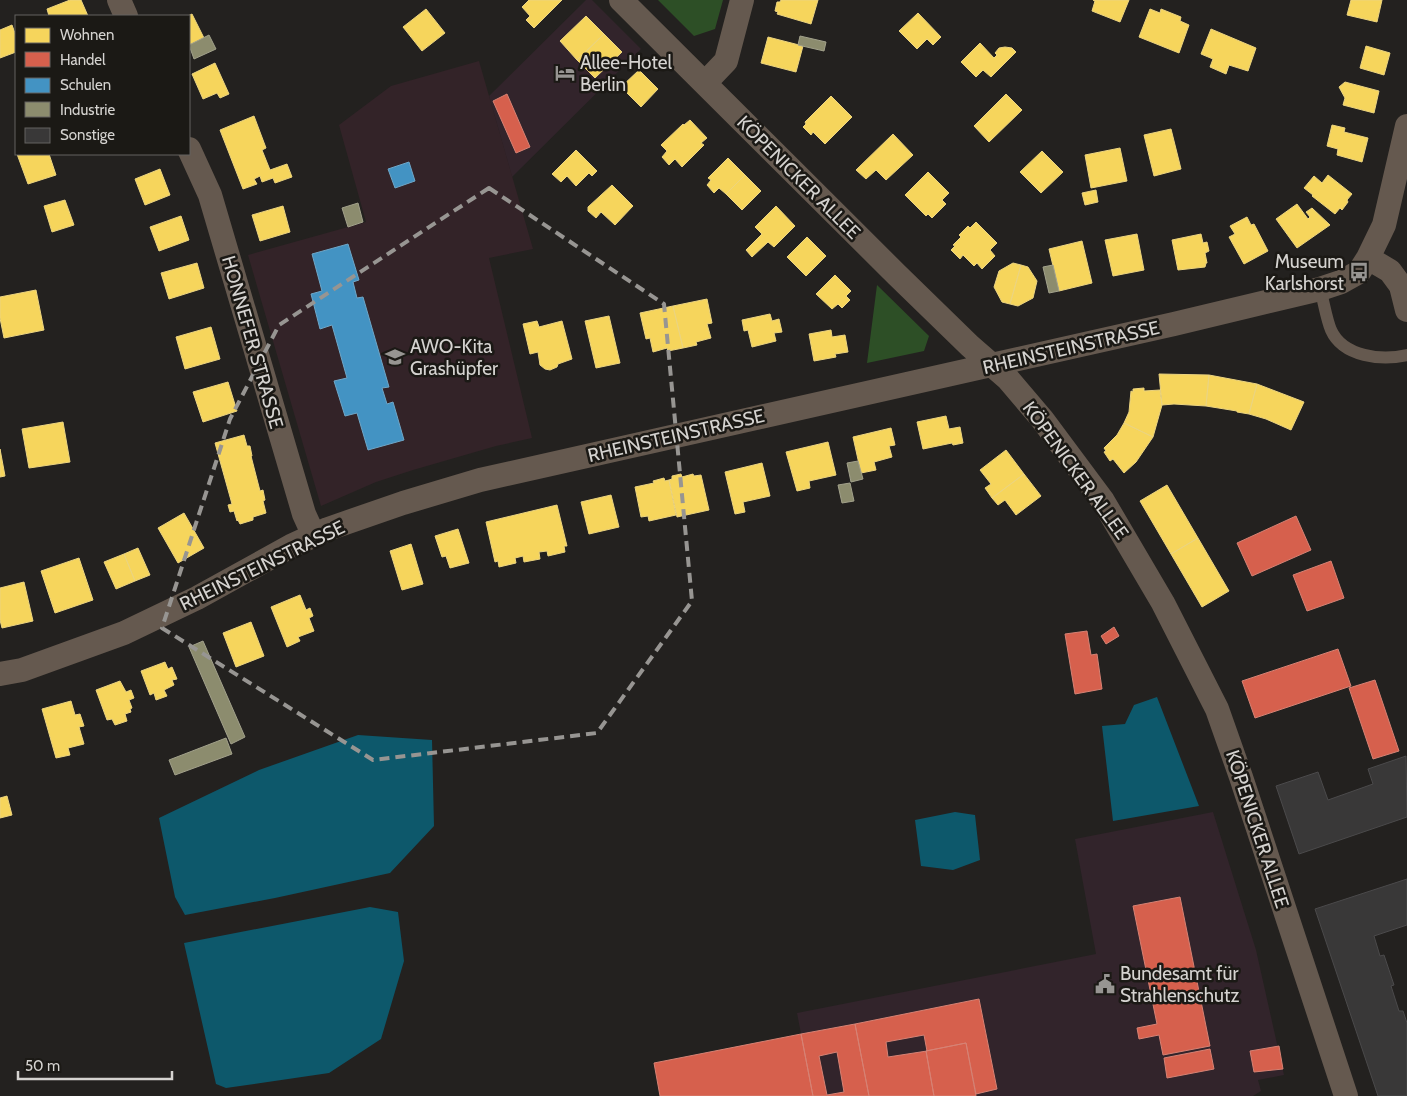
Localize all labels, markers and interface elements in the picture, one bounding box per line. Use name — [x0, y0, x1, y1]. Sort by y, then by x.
legend — [15, 15, 190, 155]
text: Wohnen — [60, 26, 114, 44]
text: Handel — [60, 51, 106, 69]
place label: Allee-Hotel Berlin — [580, 51, 672, 96]
hotel icon: Allee-Hotel Berlin — [554, 62, 576, 84]
text: Schulen — [60, 76, 111, 94]
text: Industrie — [60, 101, 115, 119]
street label: KÖPENICKER ALLEE — [732, 111, 865, 244]
text: Sonstige — [60, 126, 115, 144]
place label: Museum Karlshorst — [1265, 250, 1345, 295]
street label: HONNEFER STRASSE — [217, 253, 288, 431]
bus stop icon: Museum Karlshorst — [1348, 261, 1370, 283]
street label: RHEINSTEINSTRASSE — [980, 316, 1162, 379]
place label: AWO-Kita Grashüpfer — [410, 335, 498, 380]
school or university icon: AWO-Kita Grashüpfer — [384, 346, 406, 368]
street label: KÖPENICKER ALLEE — [1018, 397, 1133, 544]
street label: RHEINSTEINSTRASSE — [585, 404, 767, 467]
street label: RHEINSTEINSTRASSE — [176, 516, 348, 615]
street label: KÖPENICKER ALLEE — [1221, 747, 1294, 911]
place label: Bundesamt für Strahlenschutz — [1120, 962, 1239, 1007]
public building icon: Bundesamt für Strahlenschutz — [1094, 973, 1116, 995]
scale bar — [18, 1048, 171, 1080]
text: 50 m — [25, 1057, 60, 1075]

